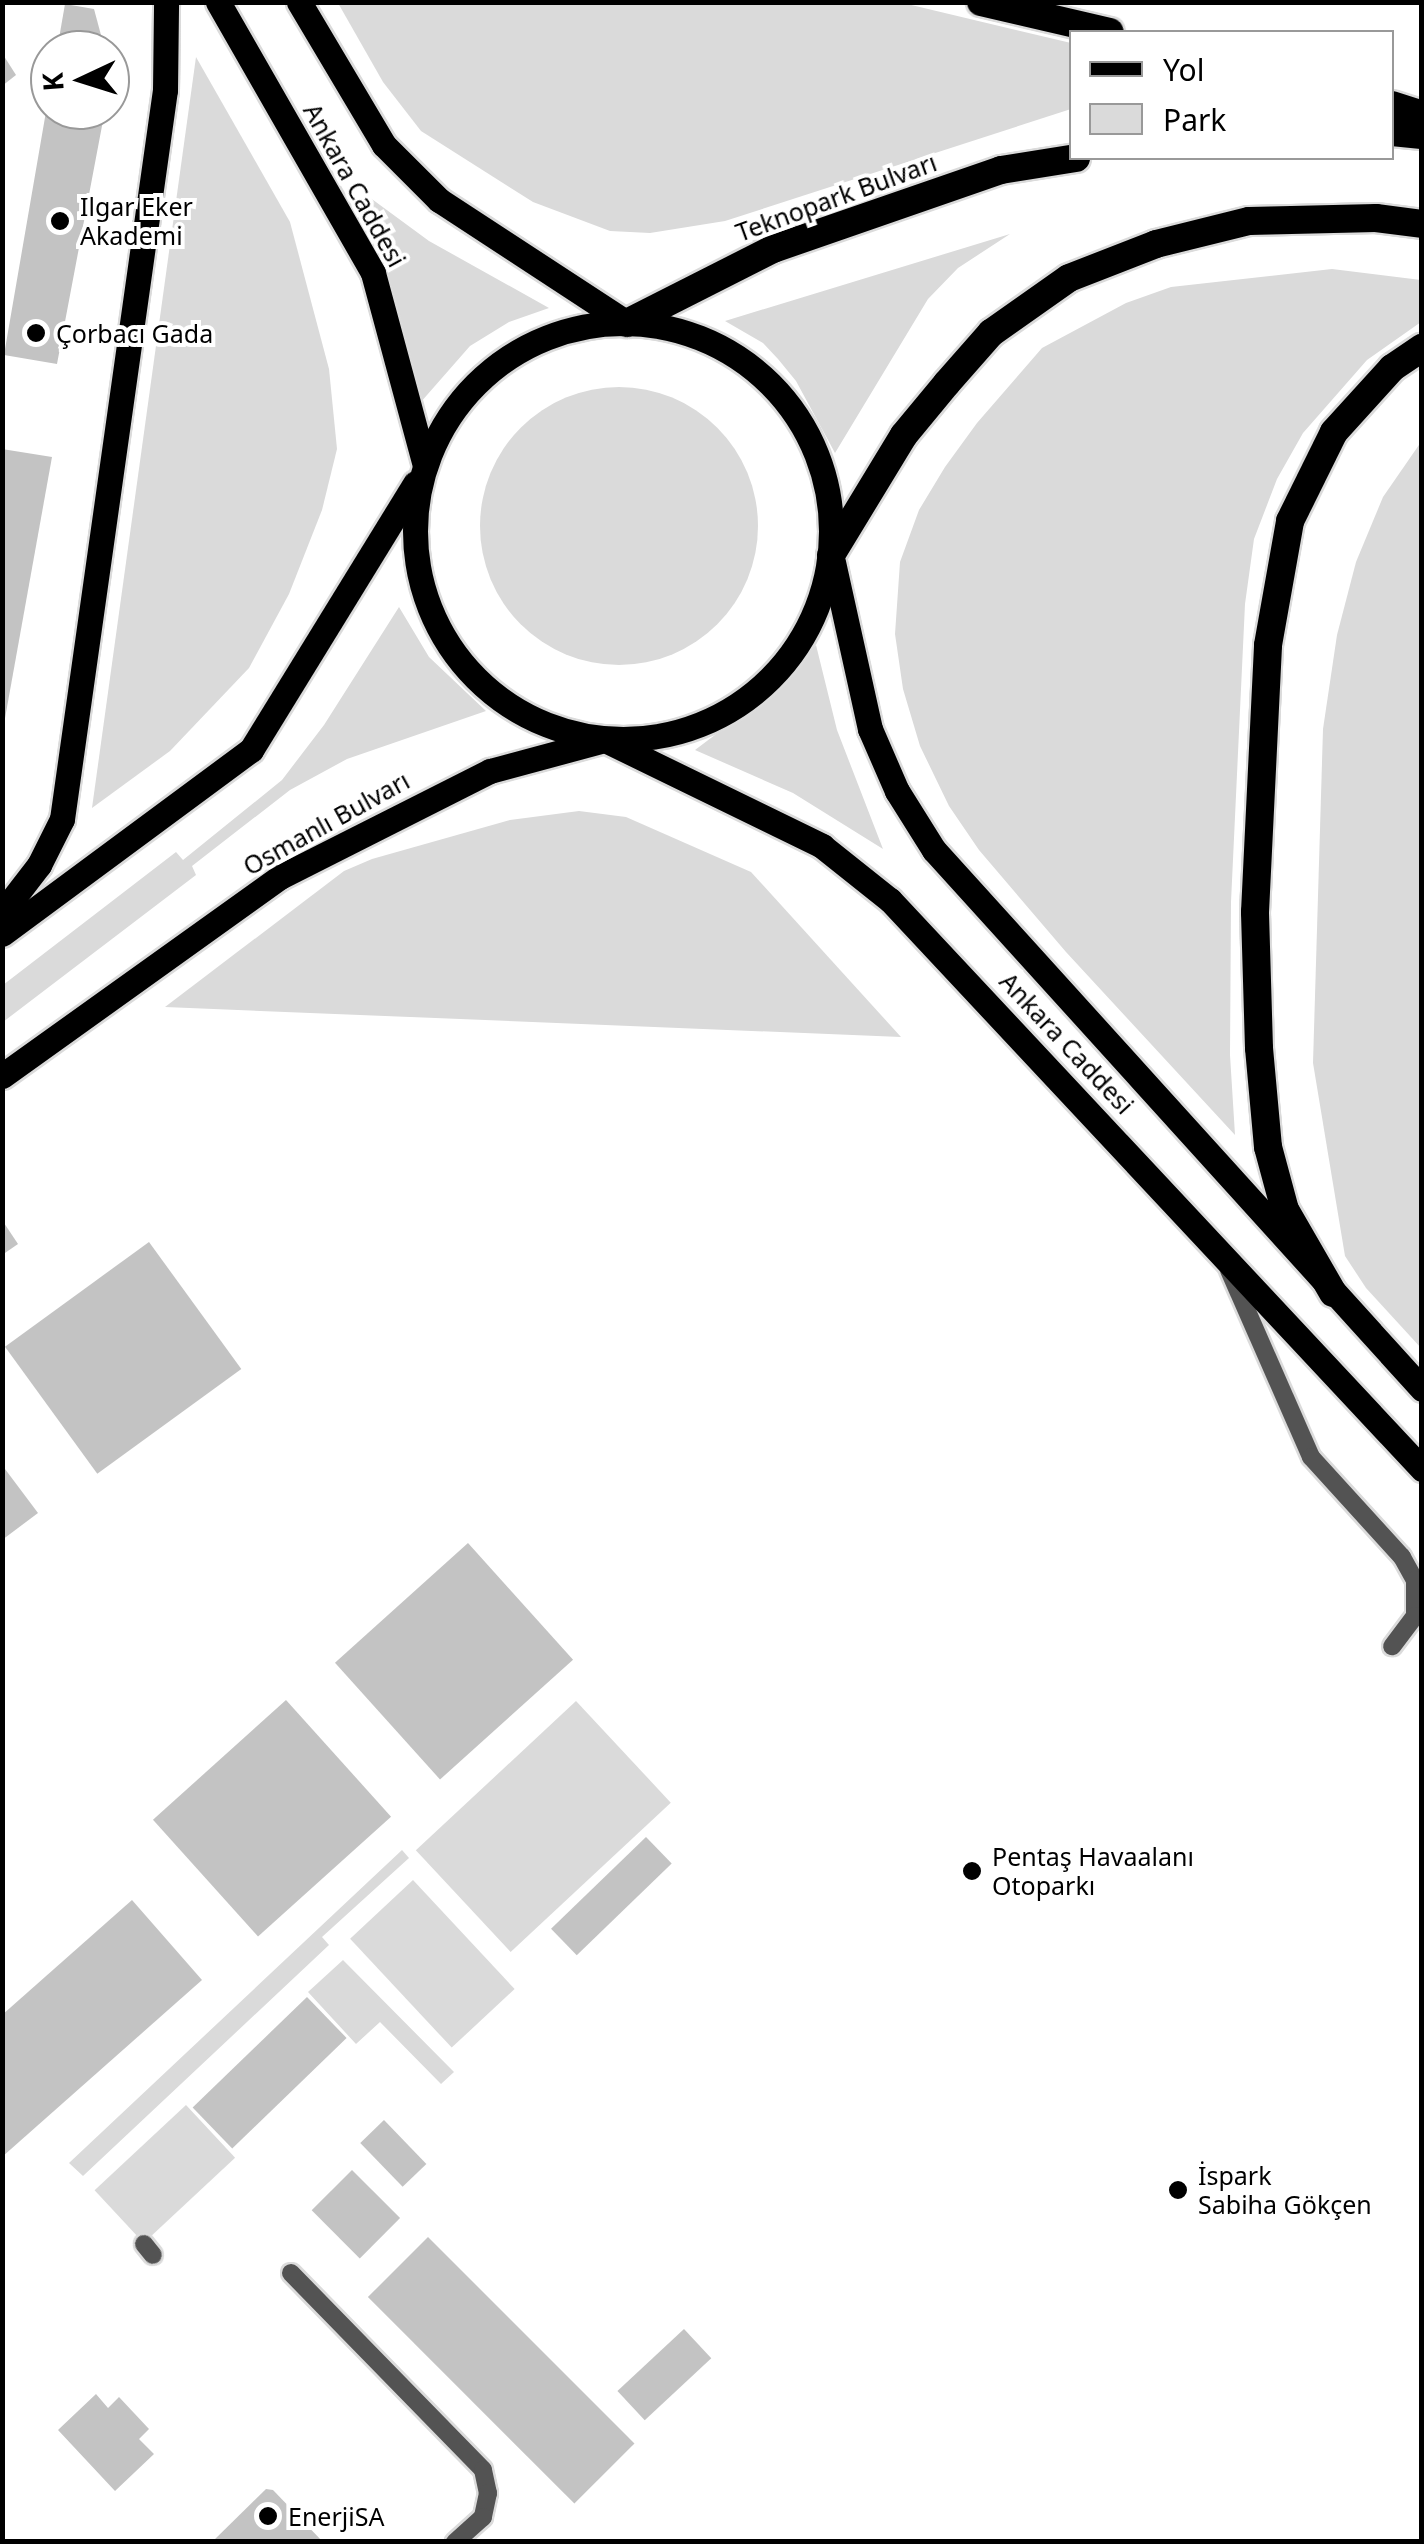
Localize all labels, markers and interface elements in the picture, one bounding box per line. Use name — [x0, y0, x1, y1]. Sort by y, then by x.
north arrow — [30, 30, 130, 130]
legend — [1069, 30, 1394, 160]
text: Yol — [1163, 49, 1204, 90]
text: K — [32, 71, 72, 93]
street label: Ankara Caddesi — [298, 98, 412, 272]
text: Park — [1163, 99, 1226, 140]
street label: Teknopark Bulvarı — [732, 147, 940, 247]
place label: Ilgar Eker Akademi — [80, 192, 193, 251]
marker: Ilgar Eker Akademi — [49, 210, 71, 232]
place label: Çorbacı Gada — [56, 318, 213, 348]
marker: Çorbacı Gada — [25, 322, 47, 344]
street label: Osmanlı Bulvarı — [238, 765, 414, 881]
street label: Ankara Caddesi — [994, 966, 1140, 1120]
place label: Pentaş Havaalanı Otoparkı — [992, 1842, 1194, 1901]
marker: Pentaş Havaalanı Otoparkı — [961, 1860, 983, 1882]
place label: İspark Sabiha Gökçen — [1198, 2161, 1372, 2220]
marker: İspark Sabiha Gökçen — [1167, 2179, 1189, 2201]
place label: EnerjiSA — [288, 2501, 384, 2531]
marker: EnerjiSA — [257, 2505, 279, 2527]

